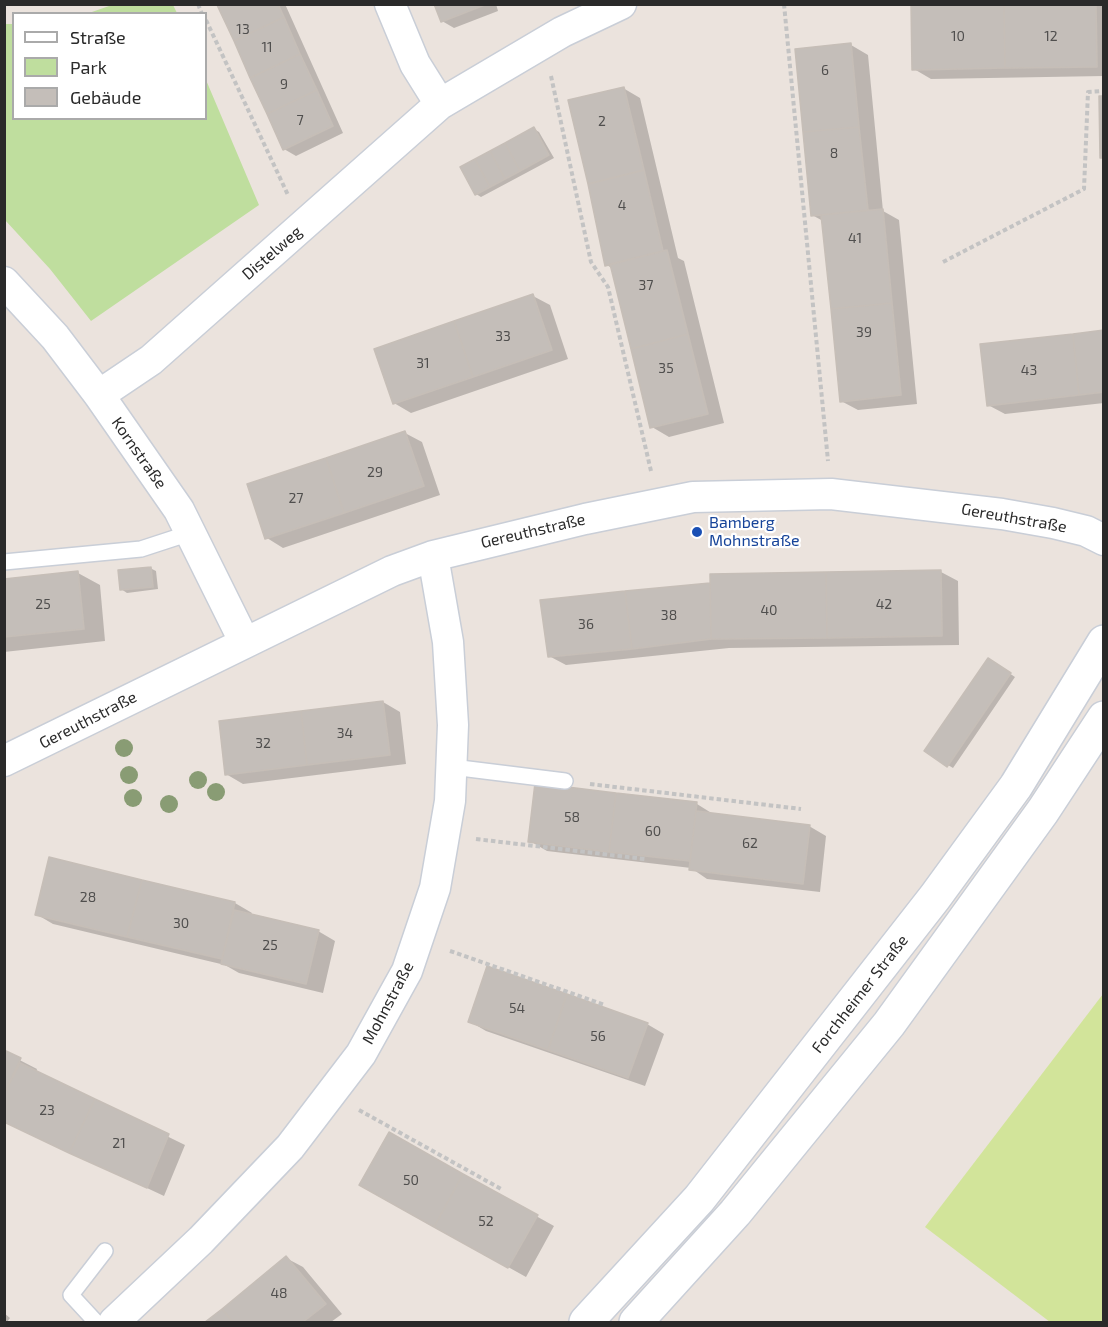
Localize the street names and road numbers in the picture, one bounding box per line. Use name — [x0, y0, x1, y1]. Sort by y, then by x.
street label: Distelweg — [238, 222, 306, 284]
street label: Kornstraße — [107, 414, 171, 492]
street label: Gereuthstraße — [960, 499, 1068, 537]
street label: Gereuthstraße — [479, 510, 587, 552]
street label: Gereuthstraße — [36, 687, 140, 753]
street label: Forchheimer Straße — [808, 931, 912, 1057]
street label: Mohnstraße — [358, 959, 418, 1047]

